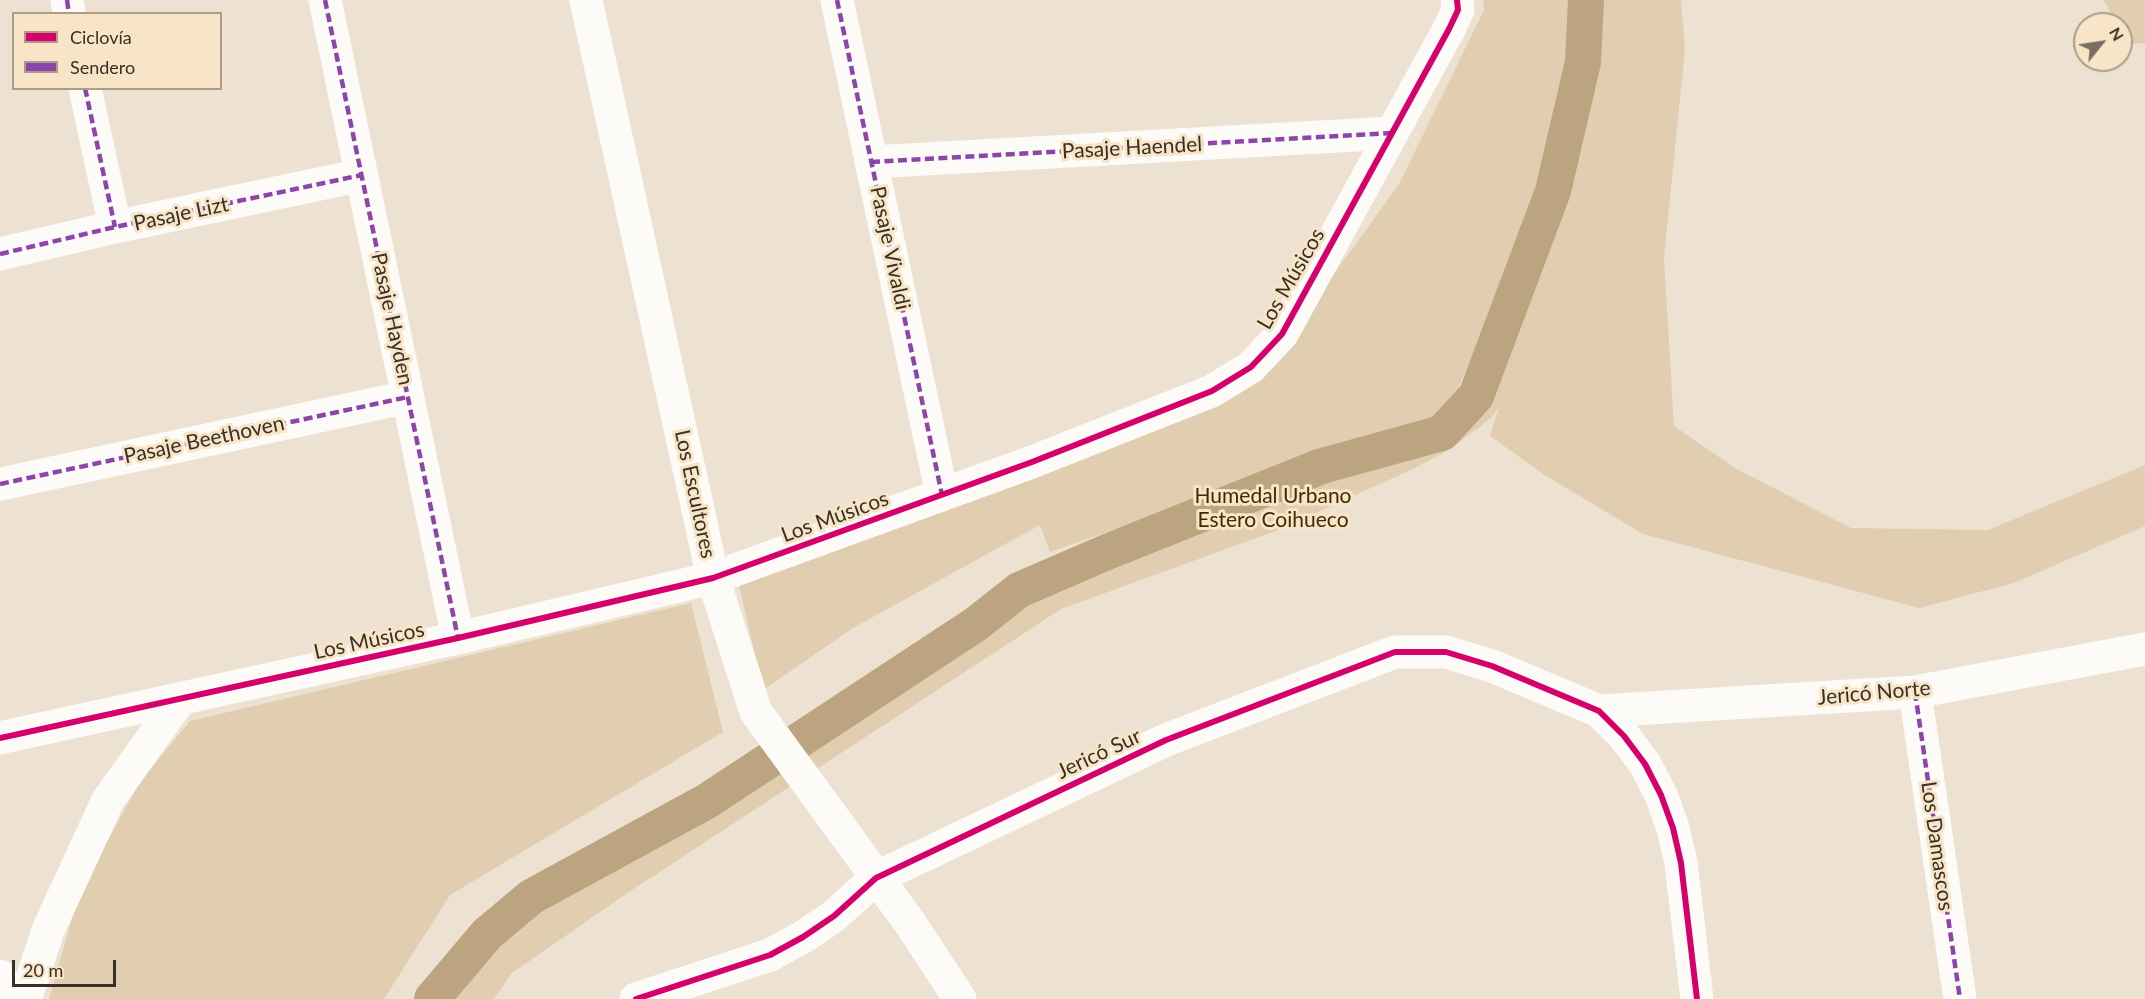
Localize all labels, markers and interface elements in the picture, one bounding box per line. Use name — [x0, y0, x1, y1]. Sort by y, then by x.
legend — [12, 12, 222, 90]
north arrow — [2073, 12, 2133, 72]
text: N — [2106, 24, 2129, 44]
text: Ciclovía — [70, 26, 132, 48]
text: Sendero — [70, 56, 135, 78]
street label: Pasaje Haendel — [1061, 132, 1203, 164]
street label: Pasaje Vivaldi — [865, 184, 915, 312]
street label: Pasaje Lizt — [131, 192, 231, 236]
street label: Los Músicos — [1252, 224, 1330, 334]
street label: Pasaje Hayden — [366, 250, 418, 388]
street label: Pasaje Beethoven — [121, 411, 287, 469]
street label: Los Escultores — [669, 427, 721, 561]
park label: Humedal Urbano Estero Coihueco — [1194, 483, 1352, 533]
street label: Los Músicos — [778, 486, 892, 548]
street label: Los Músicos — [311, 617, 427, 665]
street label: Jericó Norte — [1817, 676, 1931, 710]
street label: Jericó Sur — [1053, 724, 1145, 784]
street label: Los Damascos — [1915, 780, 1959, 912]
scale bar — [15, 948, 118, 986]
text: 20 m — [23, 959, 63, 981]

